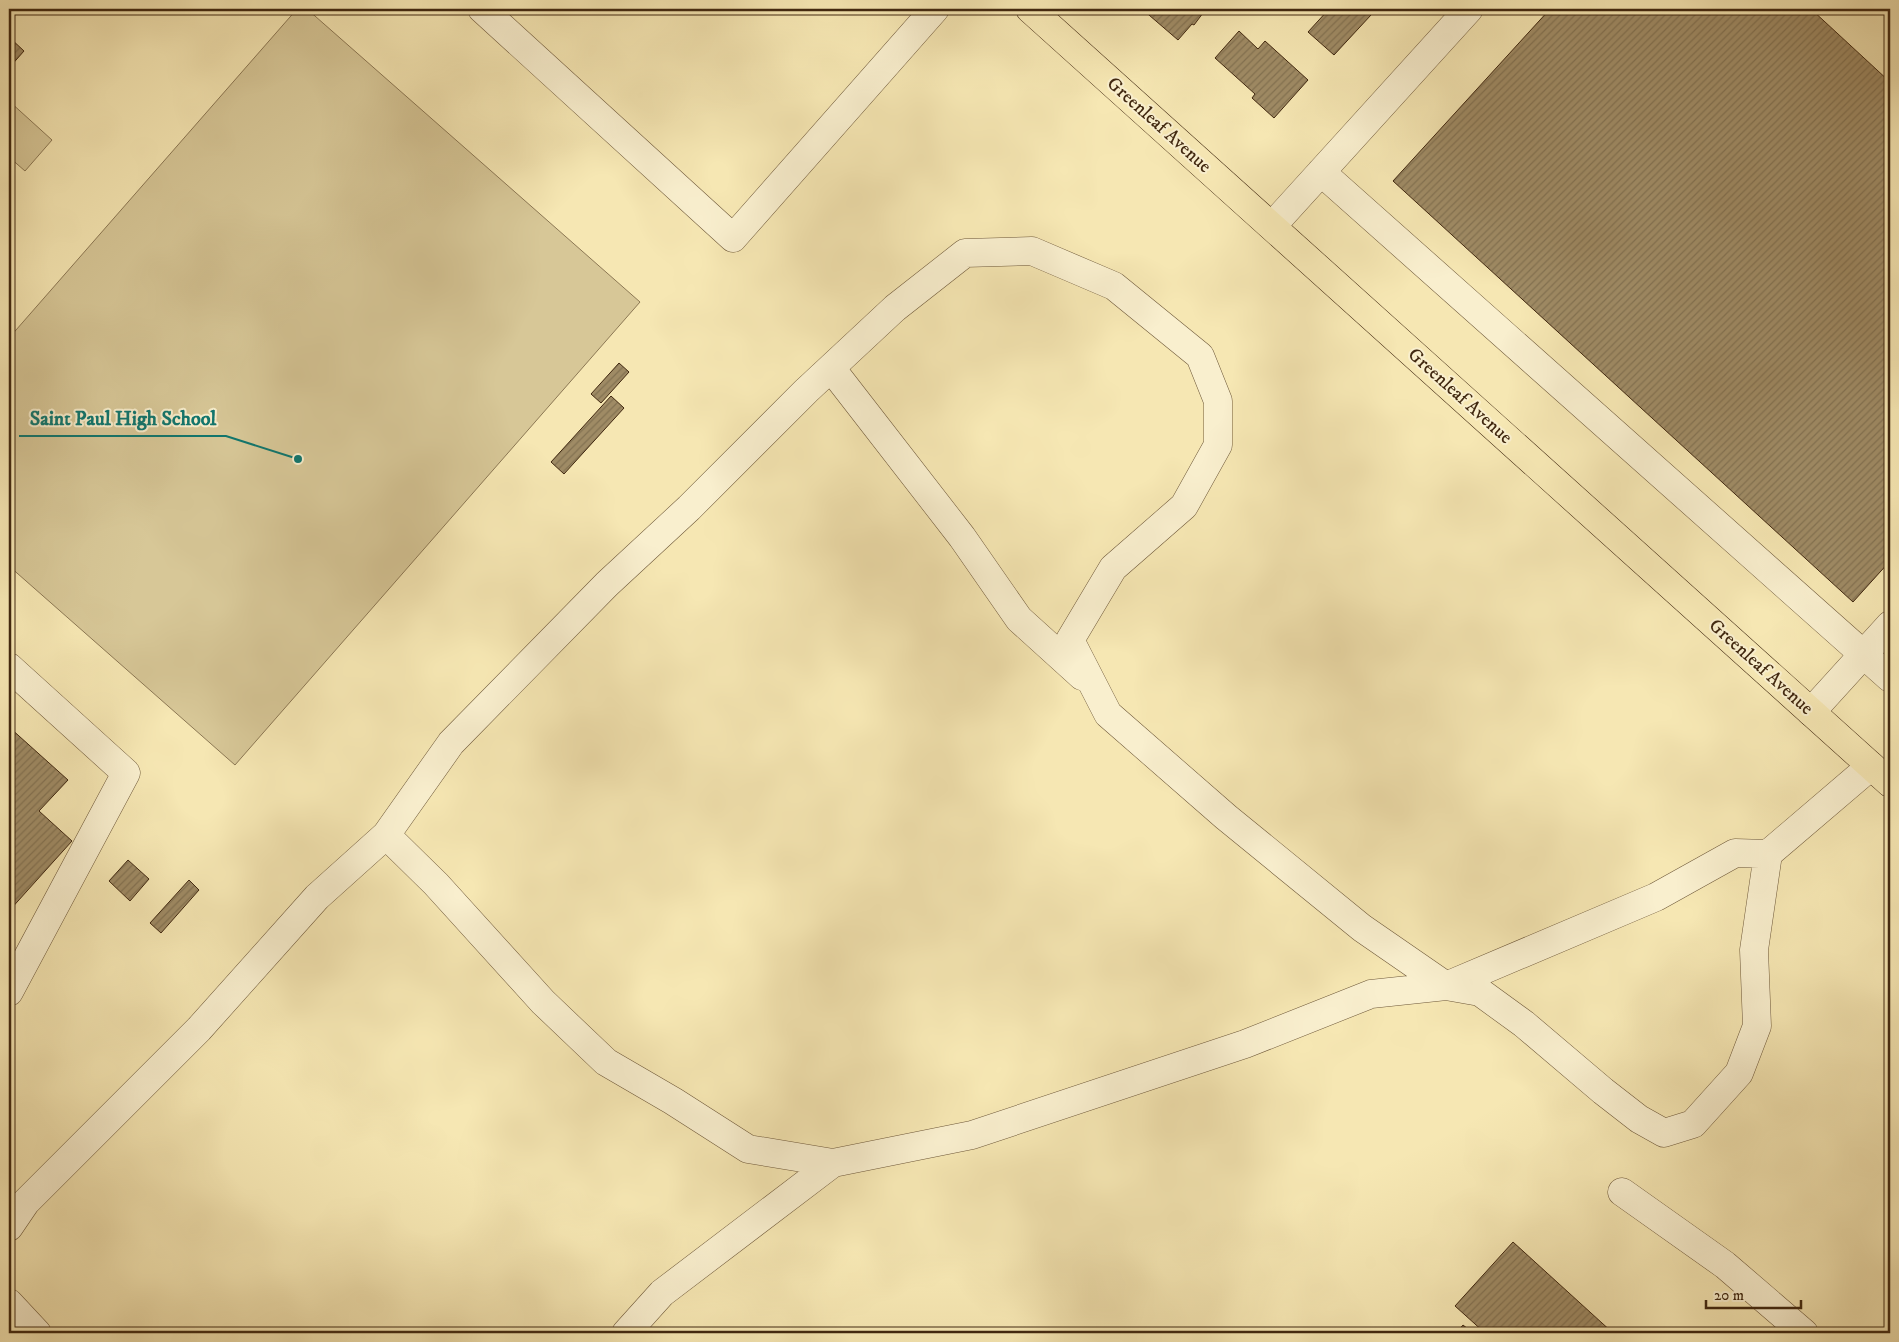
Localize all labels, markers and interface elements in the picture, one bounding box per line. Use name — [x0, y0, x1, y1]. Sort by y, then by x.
street label: Greenleaf Avenue — [1102, 72, 1216, 178]
street label: Greenleaf Avenue — [1403, 343, 1517, 449]
callout: Saint Paul High School — [19, 401, 226, 436]
text: Saint Paul High School — [30, 407, 217, 432]
street label: Greenleaf Avenue — [1704, 614, 1818, 720]
scale bar — [1706, 1277, 1802, 1309]
text: 20 m — [1714, 1286, 1744, 1305]

